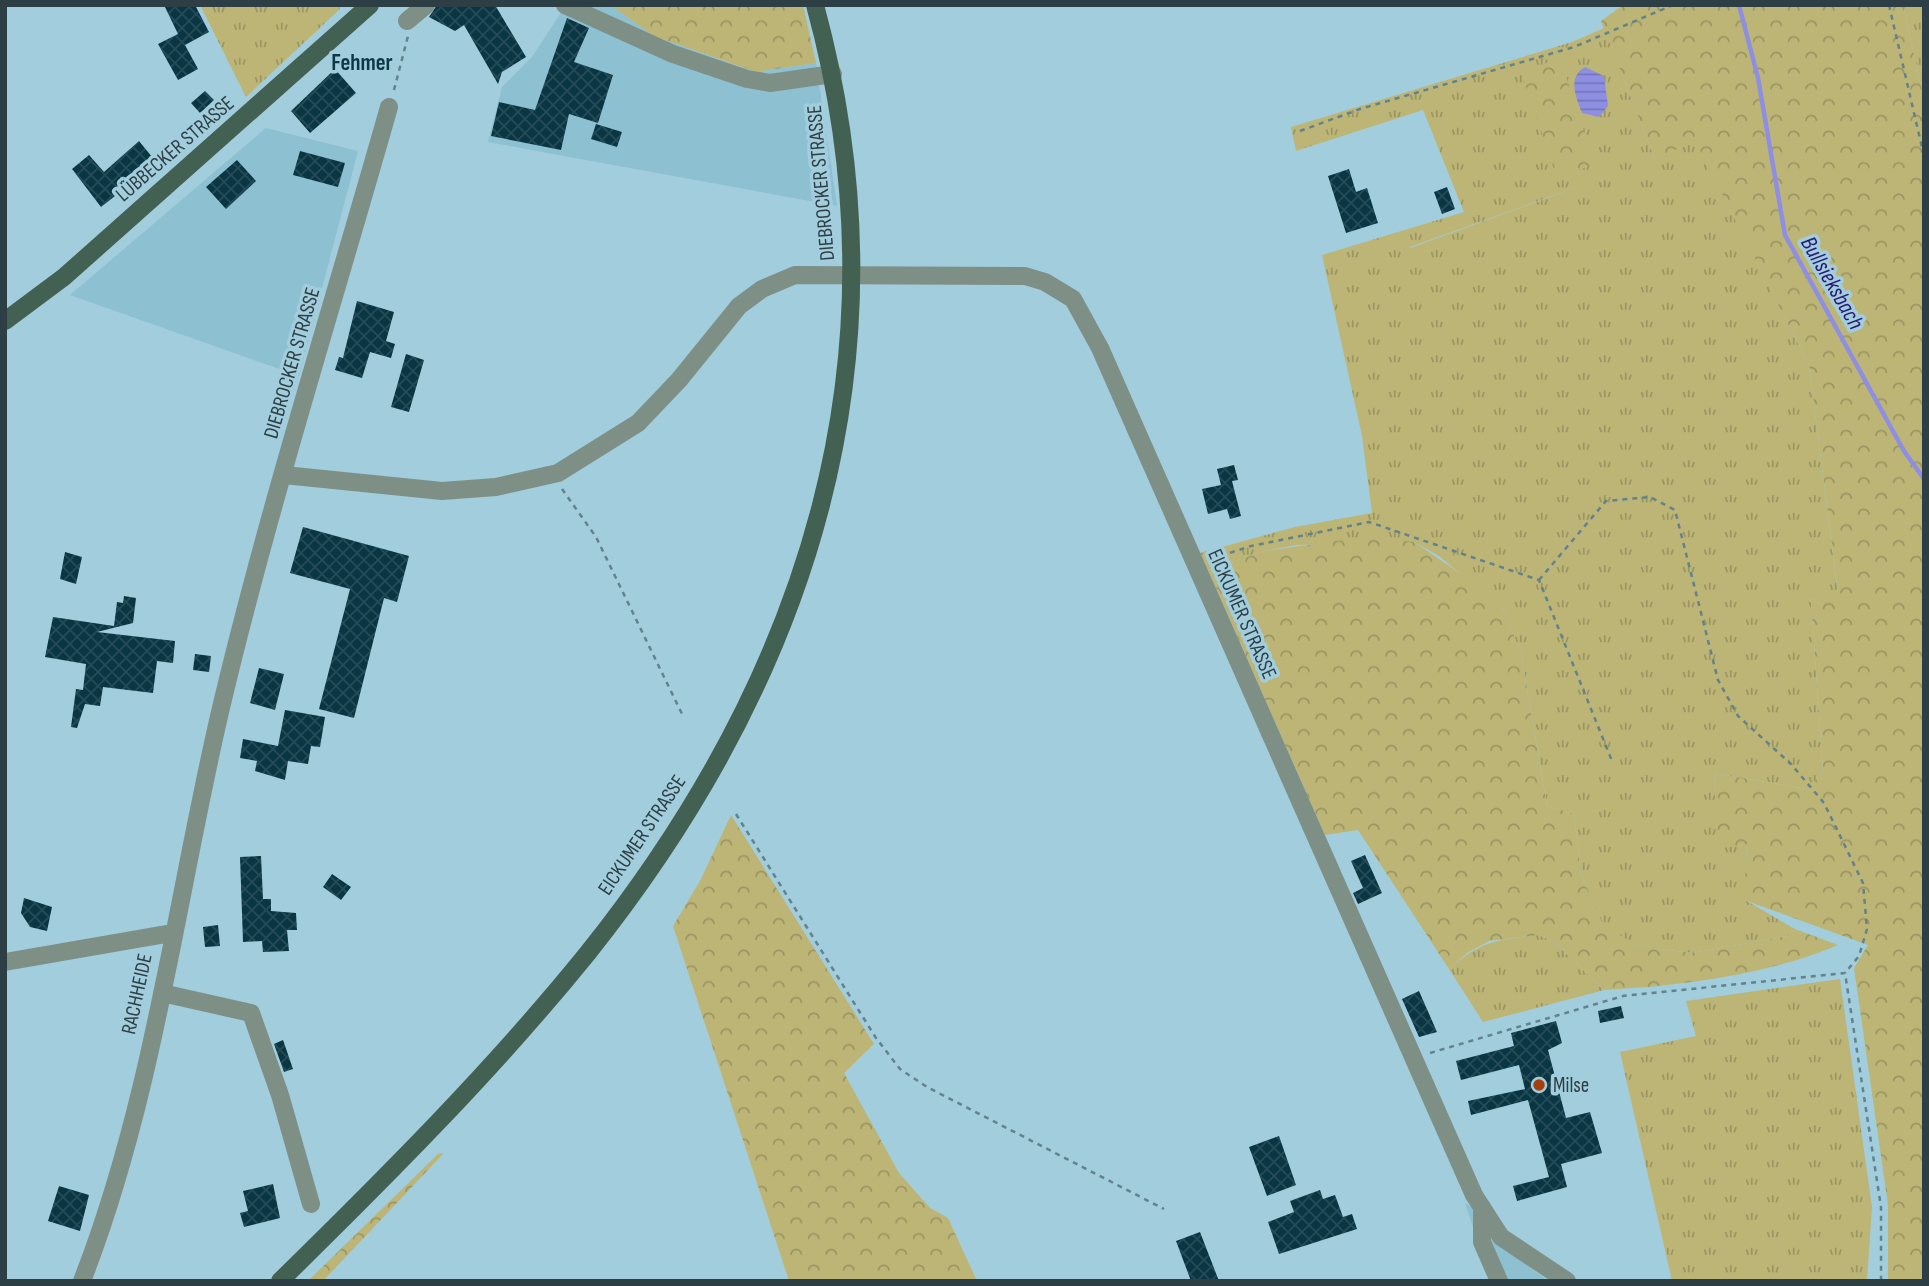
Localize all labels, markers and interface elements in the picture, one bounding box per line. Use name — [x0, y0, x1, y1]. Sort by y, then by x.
district label: Fehmer — [331, 49, 393, 77]
street label: LÜBBECKER STRASSE — [111, 91, 239, 207]
street label: DIEBROCKER STRASSE — [802, 104, 840, 262]
water label: Bullsieksbach — [1794, 231, 1870, 335]
street label: DIEBROCKER STRASSE — [258, 285, 326, 441]
street label: EICKUMER STRASSE — [1202, 545, 1282, 683]
street label: EICKUMER STRASSE — [593, 770, 691, 900]
street label: RACHHEIDE — [116, 951, 158, 1037]
place label: Milse — [1553, 1073, 1589, 1098]
marker: Milse — [1531, 1077, 1547, 1093]

